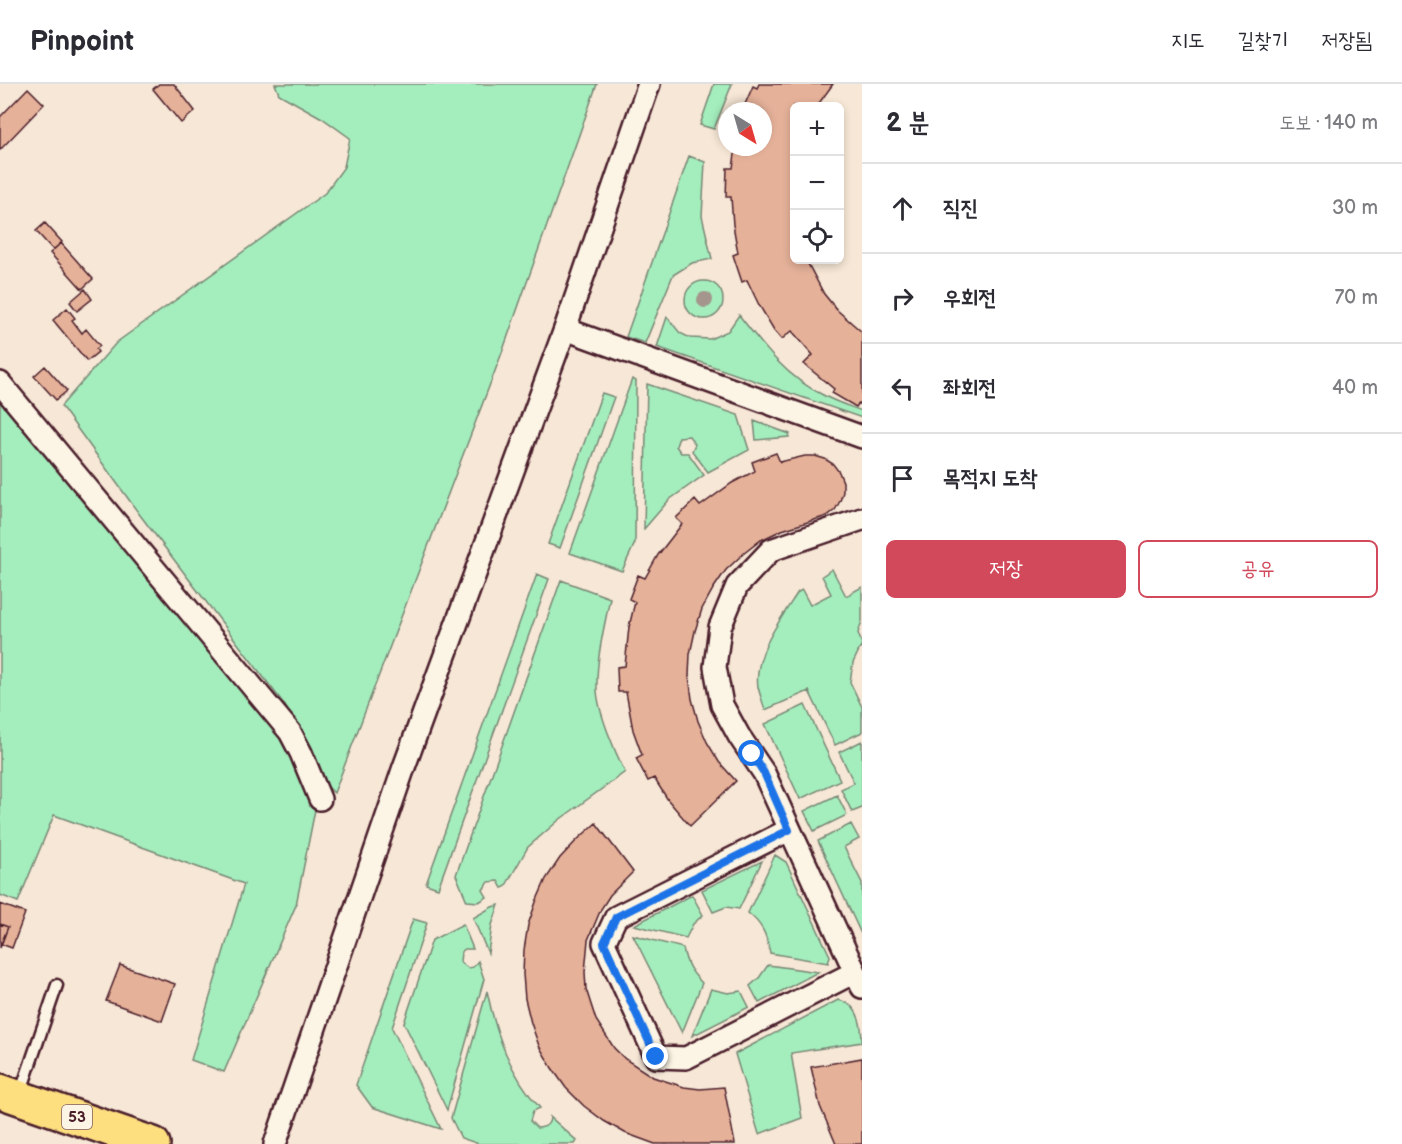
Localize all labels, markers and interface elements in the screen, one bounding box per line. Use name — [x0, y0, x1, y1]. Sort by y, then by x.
text: Pinpoint — [30, 25, 134, 58]
text: 지도 — [1171, 28, 1205, 53]
text: 길찾기 — [1238, 28, 1288, 53]
text: 저장됨 — [1321, 28, 1372, 53]
north arrow — [718, 102, 772, 156]
map controls — [790, 102, 844, 264]
button: + — [790, 102, 844, 156]
text: 2 분 — [886, 108, 930, 139]
text: 도보 · 140 m — [1279, 111, 1378, 135]
button: − — [790, 156, 844, 210]
icon: ahead — [886, 192, 919, 225]
text: 직진 — [943, 195, 978, 222]
text: 30 m — [1332, 196, 1378, 220]
button: locate — [790, 210, 844, 264]
icon: right — [886, 282, 919, 315]
text: 우회전 — [943, 285, 996, 312]
text: 70 m — [1334, 286, 1378, 310]
icon: left — [886, 372, 919, 405]
text: 좌회전 — [943, 375, 996, 402]
text: 40 m — [1332, 376, 1378, 400]
icon: arrive — [886, 462, 919, 495]
text: 목적지 도착 — [943, 465, 1037, 492]
button: 저장 — [886, 540, 1126, 598]
button: 공유 — [1138, 540, 1378, 598]
route start — [738, 740, 764, 766]
route end — [642, 1043, 668, 1069]
road number: 53 — [62, 1105, 92, 1129]

